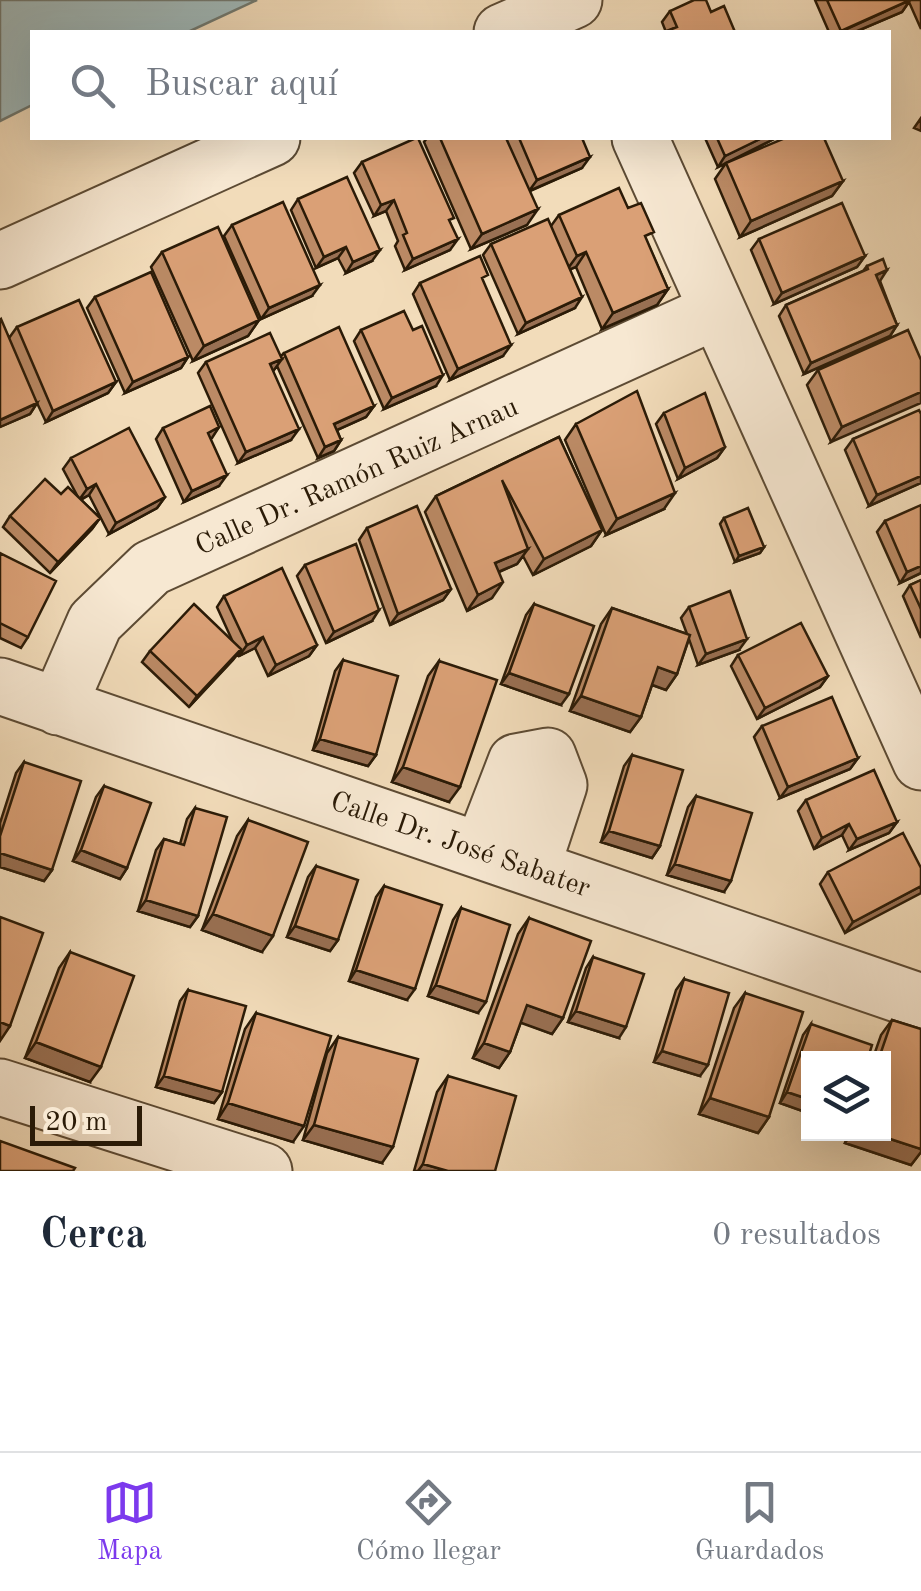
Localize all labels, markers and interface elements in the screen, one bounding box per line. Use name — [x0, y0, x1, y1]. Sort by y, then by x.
search box — [30, 30, 891, 140]
icon: search — [65, 58, 120, 113]
text: Buscar aquí — [145, 66, 338, 104]
street label: Calle Dr. Ramón Ruiz Arnau — [192, 394, 523, 562]
street label: Calle Dr. José Sabater — [326, 788, 594, 903]
map controls — [801, 1051, 891, 1141]
button: layers — [801, 1051, 891, 1141]
scale bar — [30, 1101, 142, 1146]
text: 20 m — [45, 1109, 108, 1137]
text: Cerca — [40, 1215, 147, 1257]
text: 0 resultados — [713, 1220, 881, 1252]
tab: Mapa — [97, 1475, 162, 1570]
tab: Cómo llegar — [356, 1475, 501, 1570]
tab: Guardados — [695, 1475, 824, 1570]

